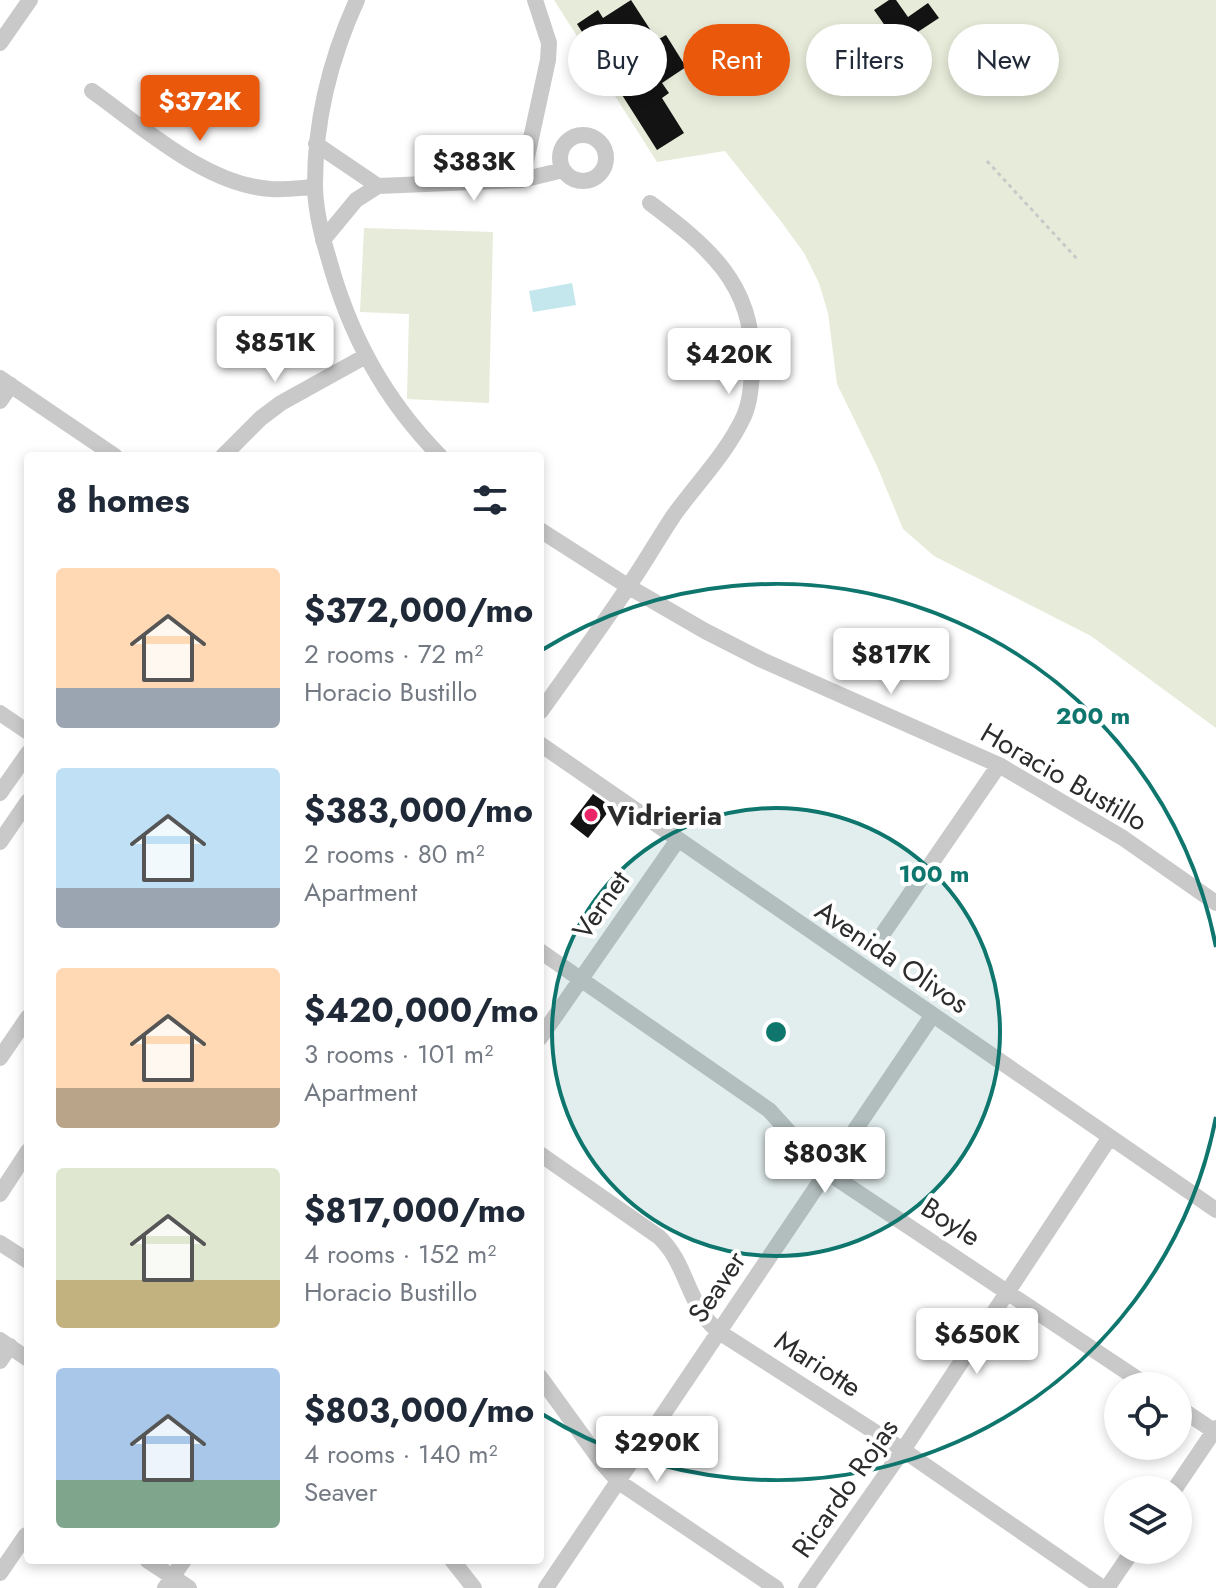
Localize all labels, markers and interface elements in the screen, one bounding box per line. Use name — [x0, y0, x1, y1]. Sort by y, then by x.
chip: Buy — [568, 24, 667, 96]
chip: Rent — [683, 24, 790, 96]
chip: Filters — [806, 24, 932, 96]
chip: New — [948, 24, 1059, 96]
pin: $372K — [144, 75, 256, 143]
text: $372K — [159, 82, 241, 120]
pin: $383K — [418, 135, 530, 203]
text: $383K — [433, 142, 515, 180]
pin: $851K — [219, 316, 331, 384]
text: $851K — [235, 323, 315, 361]
pin: $420K — [673, 328, 785, 396]
text: $420K — [686, 335, 772, 373]
text: 8 homes — [56, 476, 190, 525]
icon: filters — [468, 478, 512, 522]
text: $372,000/mo — [304, 586, 533, 635]
icon: home — [120, 600, 216, 696]
pin: $817K — [835, 628, 947, 696]
text: 2 rooms · 72 m² — [304, 635, 483, 673]
text: $817K — [851, 635, 931, 673]
text: Horacio Bustillo — [304, 673, 477, 711]
text: 200 m — [1056, 698, 1130, 733]
street label: Horacio Bustillo — [973, 713, 1155, 841]
text: $383,000/mo — [304, 786, 533, 835]
place label: Vidrieria — [606, 795, 722, 836]
icon: home — [120, 800, 216, 896]
marker: Vidrieria — [582, 806, 600, 824]
text: 2 rooms · 80 m² — [304, 835, 485, 873]
text: 100 m — [899, 856, 969, 891]
street label: Vernet — [562, 862, 640, 948]
text: Apartment — [304, 873, 417, 911]
street label: Avenida Olivos — [807, 890, 977, 1024]
text: $420,000/mo — [304, 986, 538, 1035]
icon: home — [120, 1000, 216, 1096]
centre of rings — [762, 1018, 790, 1046]
text: 3 rooms · 101 m² — [304, 1035, 493, 1073]
text: Apartment — [304, 1073, 417, 1111]
pin: $803K — [769, 1127, 881, 1195]
text: $803K — [783, 1134, 867, 1172]
text: $817,000/mo — [304, 1186, 526, 1235]
street label: Boyle — [913, 1187, 989, 1257]
icon: home — [120, 1200, 216, 1296]
text: 4 rooms · 152 m² — [304, 1235, 496, 1273]
street label: Seaver — [678, 1242, 756, 1331]
text: Horacio Bustillo — [304, 1273, 477, 1311]
pin: $650K — [921, 1308, 1033, 1376]
text: $650K — [934, 1315, 1020, 1353]
street label: Mariotte — [767, 1321, 869, 1407]
map controls — [1104, 1372, 1192, 1564]
button: locate — [1104, 1372, 1192, 1460]
text: $803,000/mo — [304, 1386, 534, 1435]
icon: home — [120, 1400, 216, 1496]
street label: Ricardo Rojas — [782, 1410, 908, 1566]
pin: $290K — [601, 1416, 713, 1484]
text: $290K — [614, 1423, 700, 1461]
text: 4 rooms · 140 m² — [304, 1435, 498, 1473]
text: Seaver — [304, 1473, 377, 1511]
button: layers — [1104, 1476, 1192, 1564]

